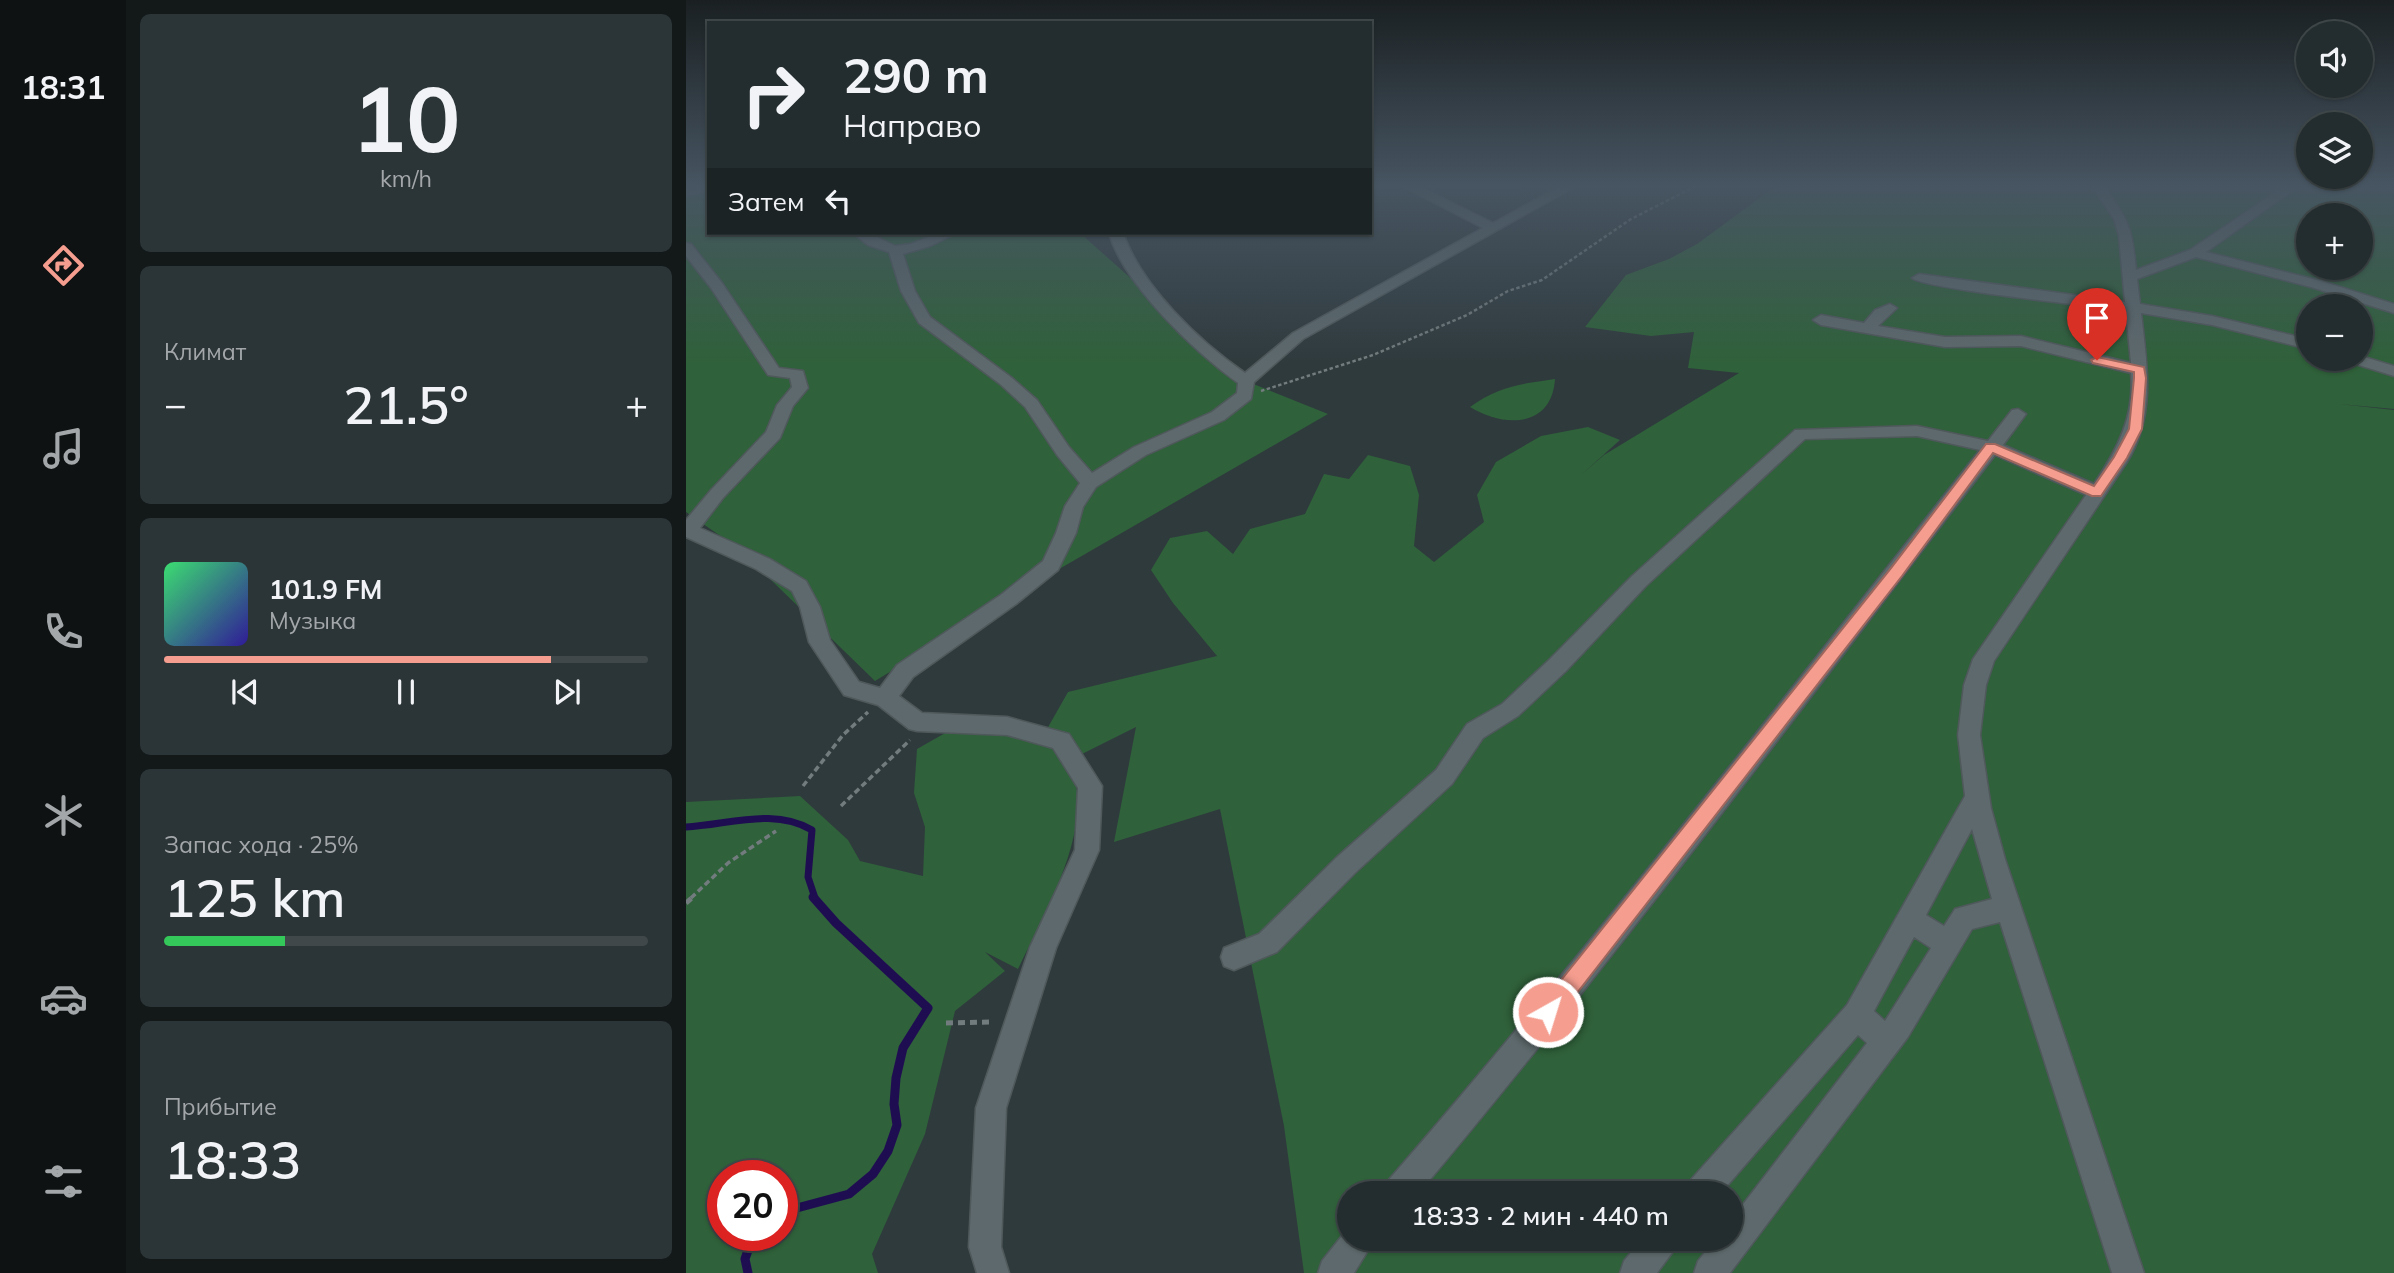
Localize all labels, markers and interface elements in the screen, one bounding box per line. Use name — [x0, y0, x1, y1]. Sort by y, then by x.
map controls — [2296, 21, 2373, 371]
button: sound — [2296, 21, 2373, 98]
text: 290 m — [843, 44, 989, 105]
icon: right — [728, 49, 819, 140]
text: 10 — [351, 61, 461, 175]
text: 18:31 — [21, 67, 105, 107]
text: Направо — [843, 105, 982, 145]
button: layers — [2296, 112, 2373, 189]
text: km/h — [380, 164, 432, 193]
icon: left — [819, 182, 857, 220]
text: Затем — [728, 185, 805, 218]
button: + — [2296, 203, 2373, 280]
icon: directions — [39, 241, 88, 290]
pin — [2067, 288, 2127, 360]
button: − — [2296, 294, 2373, 371]
icon: arrive — [2078, 299, 2116, 337]
text: Климат — [164, 337, 246, 366]
text: 21.5° — [343, 372, 469, 437]
text: − — [164, 380, 187, 428]
text: + — [625, 380, 648, 428]
icon: music — [39, 424, 88, 473]
text: 101.9 FM — [269, 573, 382, 606]
text: Музыка — [269, 606, 356, 635]
icon: phone — [39, 607, 88, 656]
icon: previous — [226, 673, 264, 711]
icon: pause — [387, 673, 425, 711]
icon: next — [548, 673, 586, 711]
icon: climate — [39, 791, 88, 840]
text: Запас хода · 25% — [164, 830, 359, 859]
text: 125 km — [164, 865, 345, 930]
icon: car — [39, 974, 88, 1023]
position arrow — [1511, 975, 1585, 1049]
text: Прибытие — [164, 1092, 277, 1121]
text: 18:33 — [164, 1127, 301, 1192]
icon: filters — [39, 1157, 88, 1206]
speed limit sign: 20 — [707, 1160, 798, 1251]
text: 18:33 · 2 мин · 440 m — [1411, 1199, 1669, 1232]

